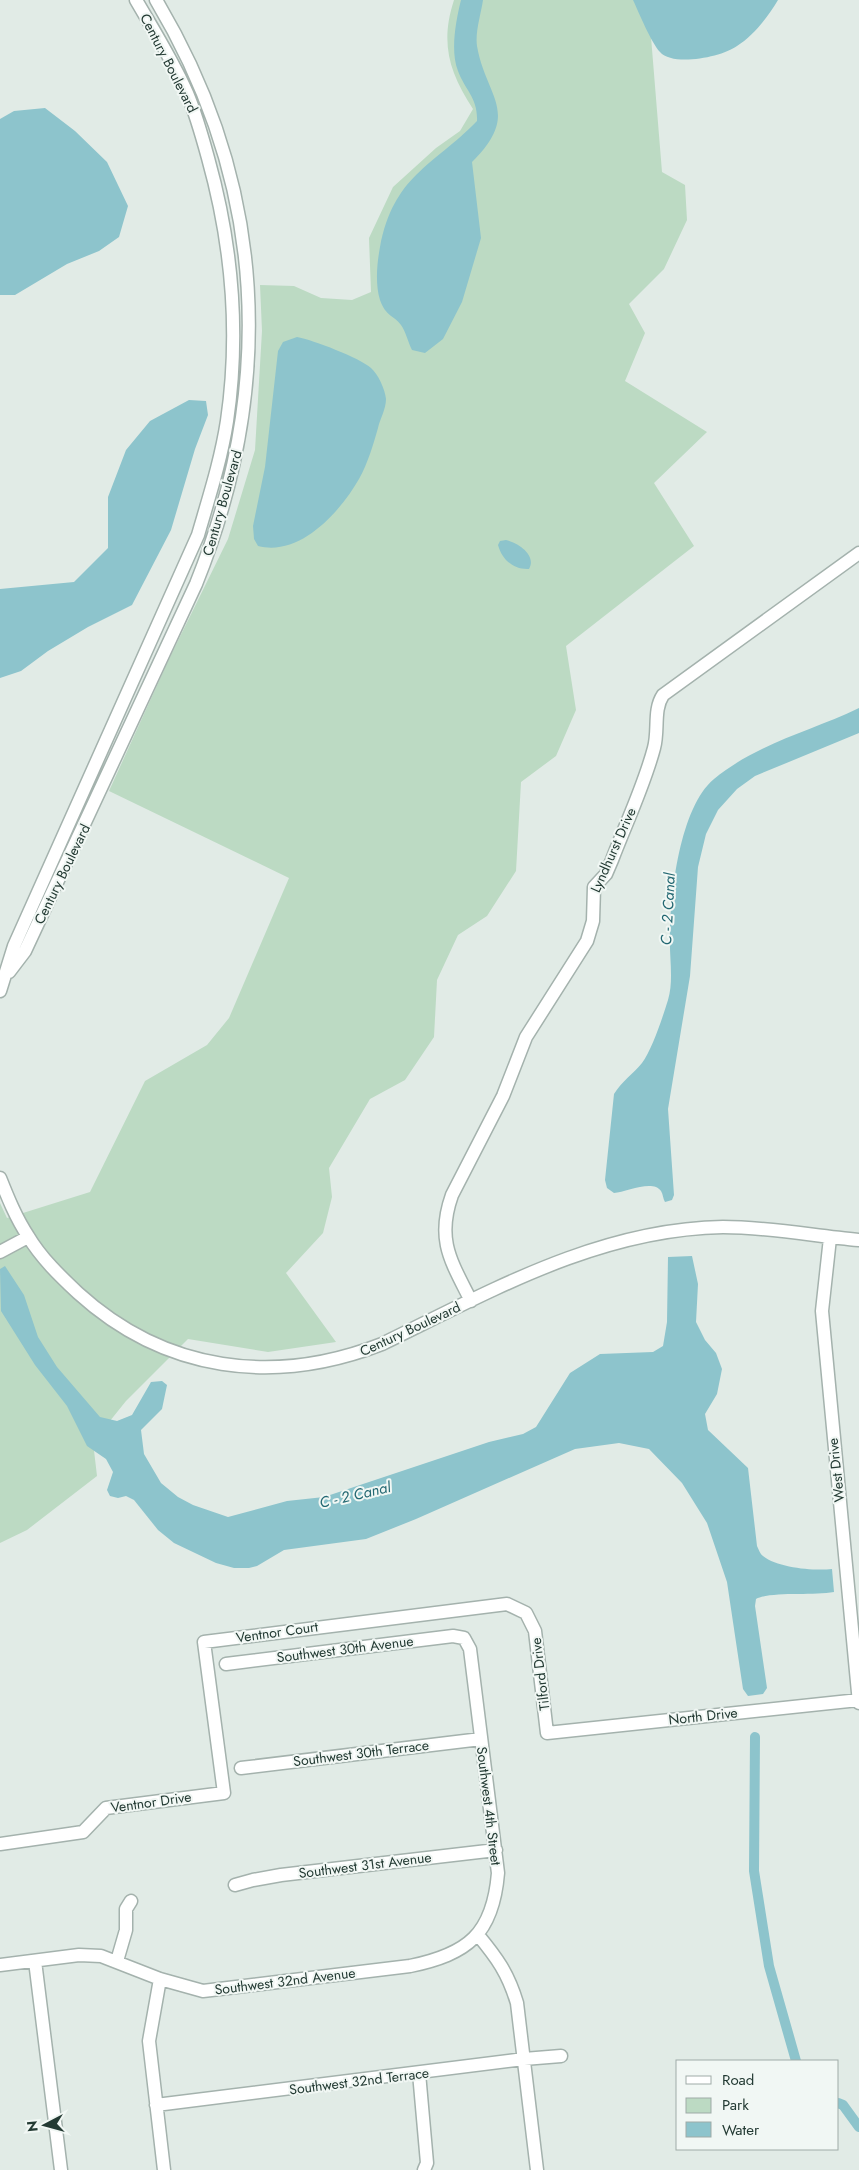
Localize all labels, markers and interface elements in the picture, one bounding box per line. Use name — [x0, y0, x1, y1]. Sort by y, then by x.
street label: Century Boulevard — [135, 10, 203, 116]
street label: Century Boulevard — [197, 448, 247, 558]
street label: Lyndhurst Drive — [585, 804, 641, 896]
street label: Century Boulevard — [29, 821, 95, 927]
water label: C - 2 Canal — [655, 872, 681, 946]
street label: Century Boulevard — [356, 1297, 464, 1361]
street label: West Drive — [823, 1437, 849, 1503]
water label: C - 2 Canal — [317, 1476, 393, 1514]
street label: Ventnor Court — [235, 1616, 320, 1648]
street label: Southwest 30th Avenue — [275, 1631, 415, 1667]
street label: Tilford Drive — [526, 1636, 554, 1712]
street label: North Drive — [667, 1702, 739, 1730]
street label: Southwest 30th Terrace — [292, 1735, 430, 1771]
street label: Southwest 4th Street — [472, 1745, 506, 1867]
street label: Ventnor Drive — [109, 1786, 193, 1818]
street label: Southwest 31st Avenue — [297, 1847, 433, 1883]
street label: Southwest 32nd Avenue — [213, 1962, 357, 2000]
legend — [676, 2060, 839, 2150]
street label: Southwest 32nd Terrace — [288, 2062, 430, 2100]
text: Road — [722, 2069, 754, 2091]
text: Park — [722, 2094, 749, 2116]
north arrow — [20, 2100, 70, 2150]
text: Water — [722, 2119, 760, 2141]
text: N — [22, 2120, 43, 2133]

